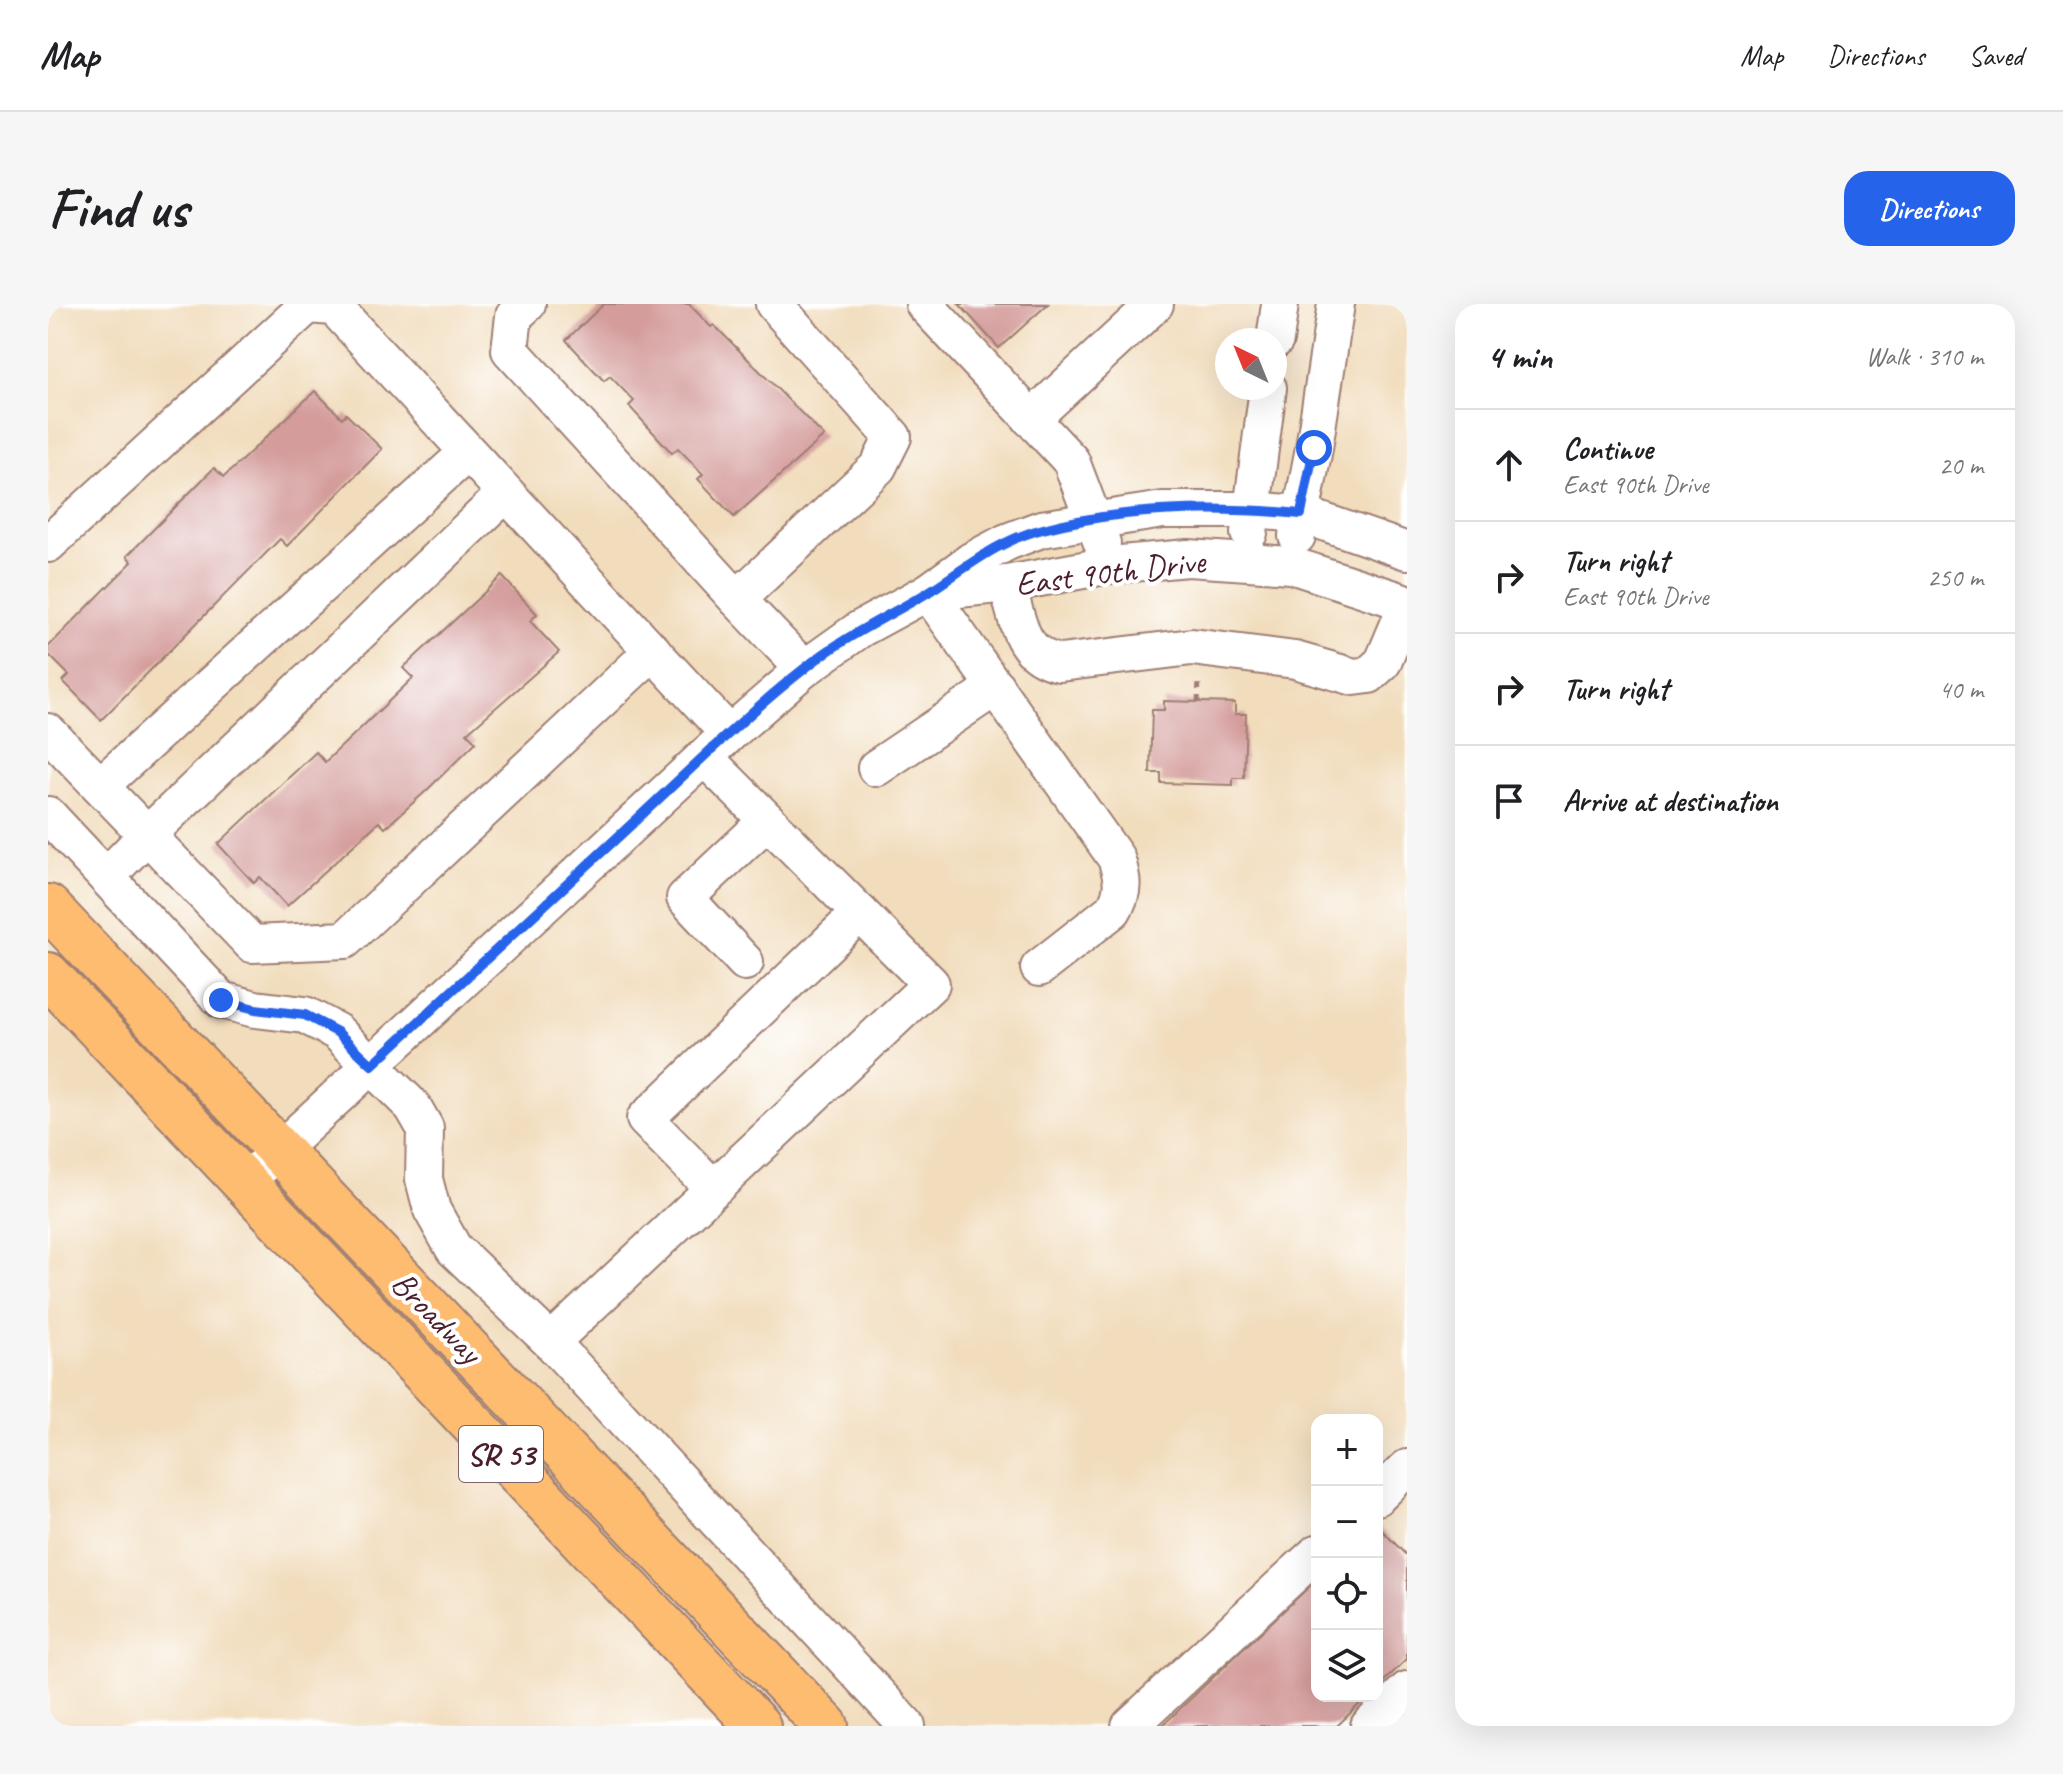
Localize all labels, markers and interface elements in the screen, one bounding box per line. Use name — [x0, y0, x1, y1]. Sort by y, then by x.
text: Map — [40, 32, 99, 79]
text: Map — [1740, 38, 1783, 73]
text: Directions — [1827, 38, 1925, 73]
text: Saved — [1969, 38, 2023, 73]
button: Directions — [1844, 171, 2015, 246]
text: Find us — [48, 173, 188, 244]
north arrow — [1215, 328, 1287, 400]
text: 4 min — [1487, 335, 1552, 378]
text: Walk · 310 m — [1866, 340, 1983, 373]
route start — [1296, 430, 1332, 466]
text: Continue — [1563, 430, 1653, 468]
icon: ahead — [1487, 443, 1531, 487]
text: 20 m — [1939, 449, 1983, 482]
text: East 90th Drive — [1563, 468, 1709, 501]
street label: East 90th Drive — [1013, 539, 1209, 605]
text: Turn right — [1563, 542, 1668, 580]
icon: right — [1487, 555, 1531, 599]
text: 250 m — [1927, 561, 1983, 594]
text: East 90th Drive — [1563, 580, 1709, 613]
icon: right — [1487, 667, 1531, 711]
text: Turn right — [1563, 670, 1668, 708]
text: 40 m — [1939, 673, 1983, 706]
icon: arrive — [1487, 779, 1531, 823]
text: Arrive at destination — [1563, 782, 1778, 820]
route end — [203, 982, 239, 1018]
street label: Broadway — [383, 1262, 493, 1374]
map controls — [1311, 1414, 1383, 1702]
button: + — [1311, 1414, 1383, 1486]
road number: SR 53 — [459, 1426, 543, 1482]
button: − — [1311, 1486, 1383, 1558]
button: locate — [1311, 1558, 1383, 1630]
button: layers — [1311, 1630, 1383, 1702]

